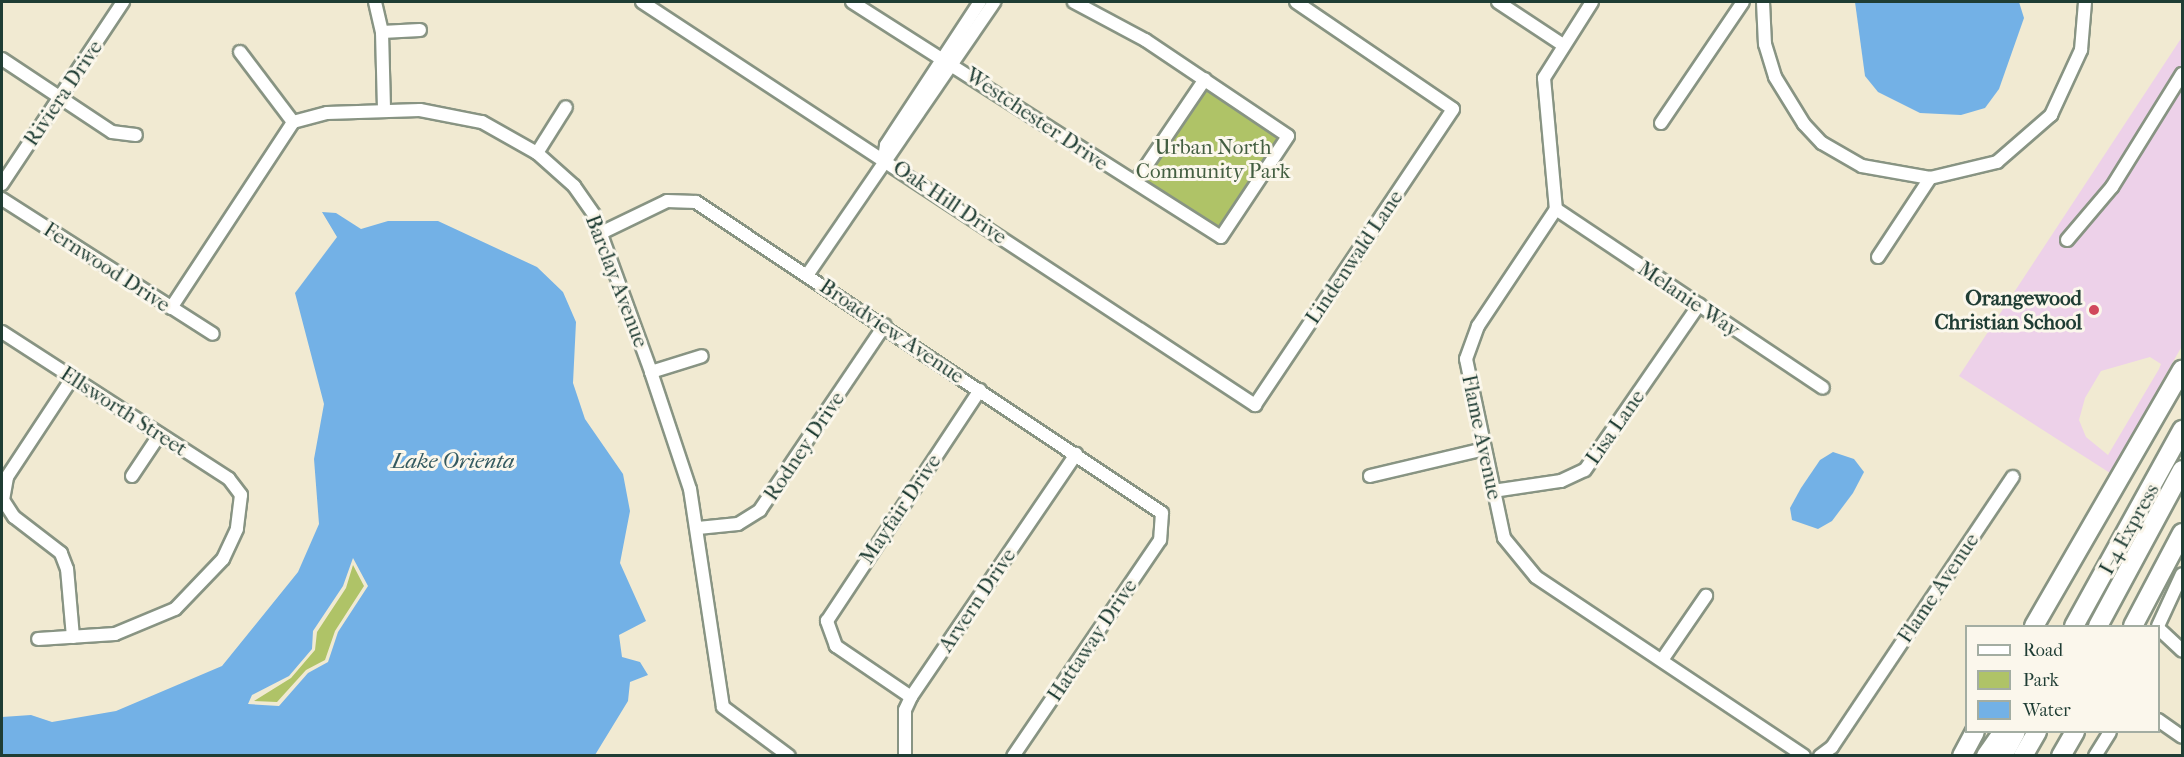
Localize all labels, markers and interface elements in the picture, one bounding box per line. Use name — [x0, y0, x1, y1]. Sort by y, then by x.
street label: Riviera Drive — [18, 35, 108, 151]
street label: Westchester Drive — [961, 62, 1113, 176]
park label: Urban North Community Park — [1136, 134, 1290, 184]
street label: Oak Hill Drive — [888, 155, 1012, 249]
street label: Lindenwald Lane — [1300, 185, 1408, 329]
street label: Barclay Avenue — [580, 211, 654, 351]
street label: Fernwood Drive — [39, 217, 175, 317]
street label: Melanie Way — [1633, 256, 1745, 342]
street label: Broadview Avenue — [815, 273, 969, 389]
place label: Orangewood Christian School — [1934, 285, 2082, 335]
marker: Orangewood Christian School — [2087, 303, 2101, 317]
street label: Ellsworth Street — [56, 361, 192, 461]
street label: Flame Avenue — [1456, 372, 1508, 502]
street label: Lisa Lane — [1580, 385, 1650, 469]
street label: Rodney Drive — [758, 387, 850, 505]
water label: Lake Orienta — [392, 449, 514, 475]
street label: Mayfair Drive — [854, 449, 946, 569]
street label: I-4 Express — [2094, 479, 2164, 579]
street label: Flame Avenue — [1892, 528, 1984, 648]
street label: Arvern Drive — [933, 543, 1021, 657]
street label: Hattaway Drive — [1042, 574, 1142, 706]
legend — [1965, 625, 2160, 733]
text: Road — [2023, 640, 2063, 661]
text: Park — [2023, 670, 2059, 691]
text: Water — [2023, 700, 2071, 721]

